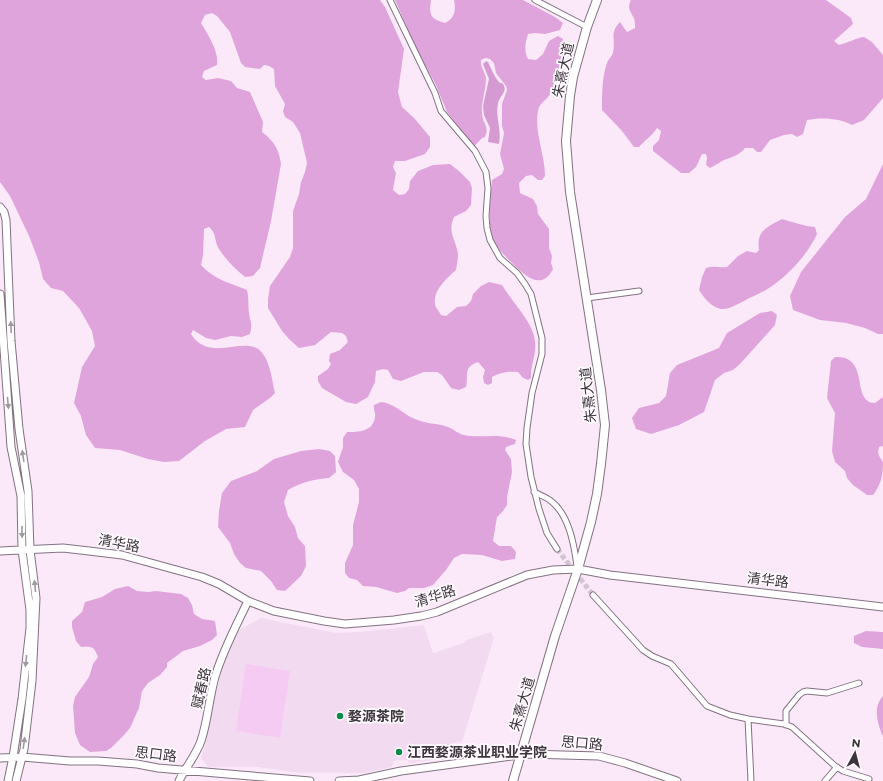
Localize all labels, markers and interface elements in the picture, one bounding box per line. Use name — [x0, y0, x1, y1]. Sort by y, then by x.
street label: 朱熹大道 — [548, 41, 578, 99]
one-way arrow — [7, 321, 14, 333]
street label: 朱熹大道 — [576, 366, 600, 424]
one-way arrow — [5, 397, 11, 409]
one-way arrow — [20, 450, 26, 462]
one-way arrow — [19, 526, 25, 539]
street label: 清华路 — [97, 530, 141, 556]
street label: 清华路 — [746, 569, 790, 591]
one-way arrow — [31, 579, 38, 592]
street label: 清华路 — [412, 581, 458, 611]
one-way arrow — [23, 655, 29, 667]
street label: 赋春路 — [188, 666, 214, 710]
street label: 朱熹大道 — [506, 675, 538, 733]
place label: 婺源茶院 — [348, 707, 404, 725]
marker: 婺源茶院 — [335, 711, 345, 721]
street label: 思口路 — [560, 732, 604, 754]
north arrow — [835, 733, 875, 773]
text: N — [851, 736, 861, 751]
one-way arrow — [21, 737, 27, 749]
street label: 思口路 — [134, 743, 178, 765]
place label: 江西婺源茶业职业学院 — [407, 743, 547, 761]
marker: 江西婺源茶业职业学院 — [394, 747, 404, 757]

